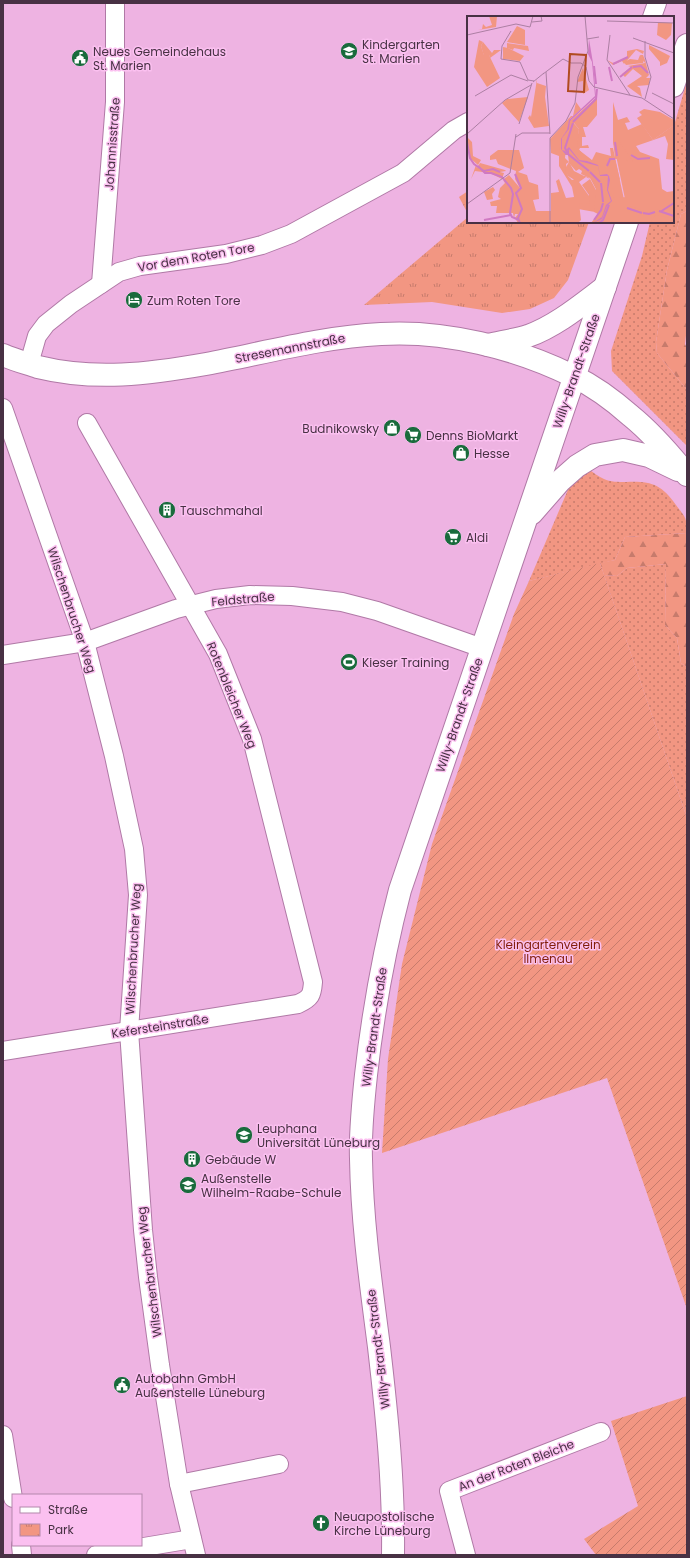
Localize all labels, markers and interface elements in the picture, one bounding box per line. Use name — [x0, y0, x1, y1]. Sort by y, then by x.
inset map — [467, 16, 674, 223]
place label: Kindergarten St. Marien — [362, 36, 440, 67]
school or university icon: Kindergarten St. Marien — [339, 41, 359, 61]
place label: Neues Gemeindehaus St. Marien — [93, 43, 226, 74]
public building icon: Neues Gemeindehaus St. Marien — [70, 48, 90, 68]
street label: Johannisstraße — [100, 97, 124, 191]
street label: Vor dem Roten Tore — [136, 238, 256, 276]
hotel icon: Zum Roten Tore — [124, 290, 144, 310]
place label: Zum Roten Tore — [147, 292, 241, 309]
street label: Willy-Brandt-Straße — [548, 311, 604, 431]
street label: Stresemannstraße — [234, 329, 346, 367]
shop icon: Budnikowsky — [382, 418, 402, 438]
place label: Budnikowsky — [302, 420, 379, 437]
supermarket icon: Denns BioMarkt — [403, 425, 423, 445]
place label: Denns BioMarkt — [426, 427, 518, 444]
shop icon: Hesse — [451, 443, 471, 463]
place label: Hesse — [474, 445, 510, 462]
building icon: Tauschmahal — [157, 500, 177, 520]
place label: Tauschmahal — [180, 502, 263, 519]
supermarket icon: Aldi — [443, 527, 463, 547]
place label: Aldi — [466, 529, 488, 546]
street label: Wilschenbrucher Weg — [44, 545, 100, 675]
street label: Feldstraße — [211, 588, 275, 610]
street label: Rotenbleicher Weg — [203, 639, 261, 751]
sports icon: Kieser Training — [339, 652, 359, 672]
place label: Kieser Training — [362, 654, 449, 671]
street label: Willy-Brandt-Straße — [431, 655, 487, 775]
street label: Wilschenbrucher Weg — [121, 883, 145, 1015]
park label: Kleingartenverein Ilmenau — [495, 936, 601, 967]
street label: Willy-Brandt-Straße — [357, 966, 391, 1088]
street label: Kefersteinstraße — [110, 1010, 210, 1042]
place label: Leuphana Universität Lüneburg — [257, 1120, 380, 1151]
school or university icon: Leuphana Universität Lüneburg — [234, 1125, 254, 1145]
building icon: Gebäude W — [182, 1149, 202, 1169]
place label: Gebäude W — [205, 1151, 276, 1168]
place label: Außenstelle Wilhelm-Raabe-Schule — [201, 1170, 341, 1201]
school or university icon: Außenstelle Wilhelm-Raabe-Schule — [178, 1175, 198, 1195]
street label: Wilschenbrucher Weg — [133, 1206, 165, 1338]
street label: Willy-Brandt-Straße — [362, 1288, 394, 1410]
place label: Autobahn GmbH Außenstelle Lüneburg — [135, 1370, 265, 1401]
public building icon: Autobahn GmbH Außenstelle Lüneburg — [112, 1375, 132, 1395]
street label: An der Roten Bleiche — [456, 1435, 576, 1495]
legend — [12, 1494, 142, 1546]
text: Straße — [48, 1501, 88, 1518]
place label: Neuapostolische Kirche Lüneburg — [334, 1508, 434, 1539]
church icon: Neuapostolische Kirche Lüneburg — [311, 1513, 331, 1533]
text: Park — [48, 1521, 75, 1538]

